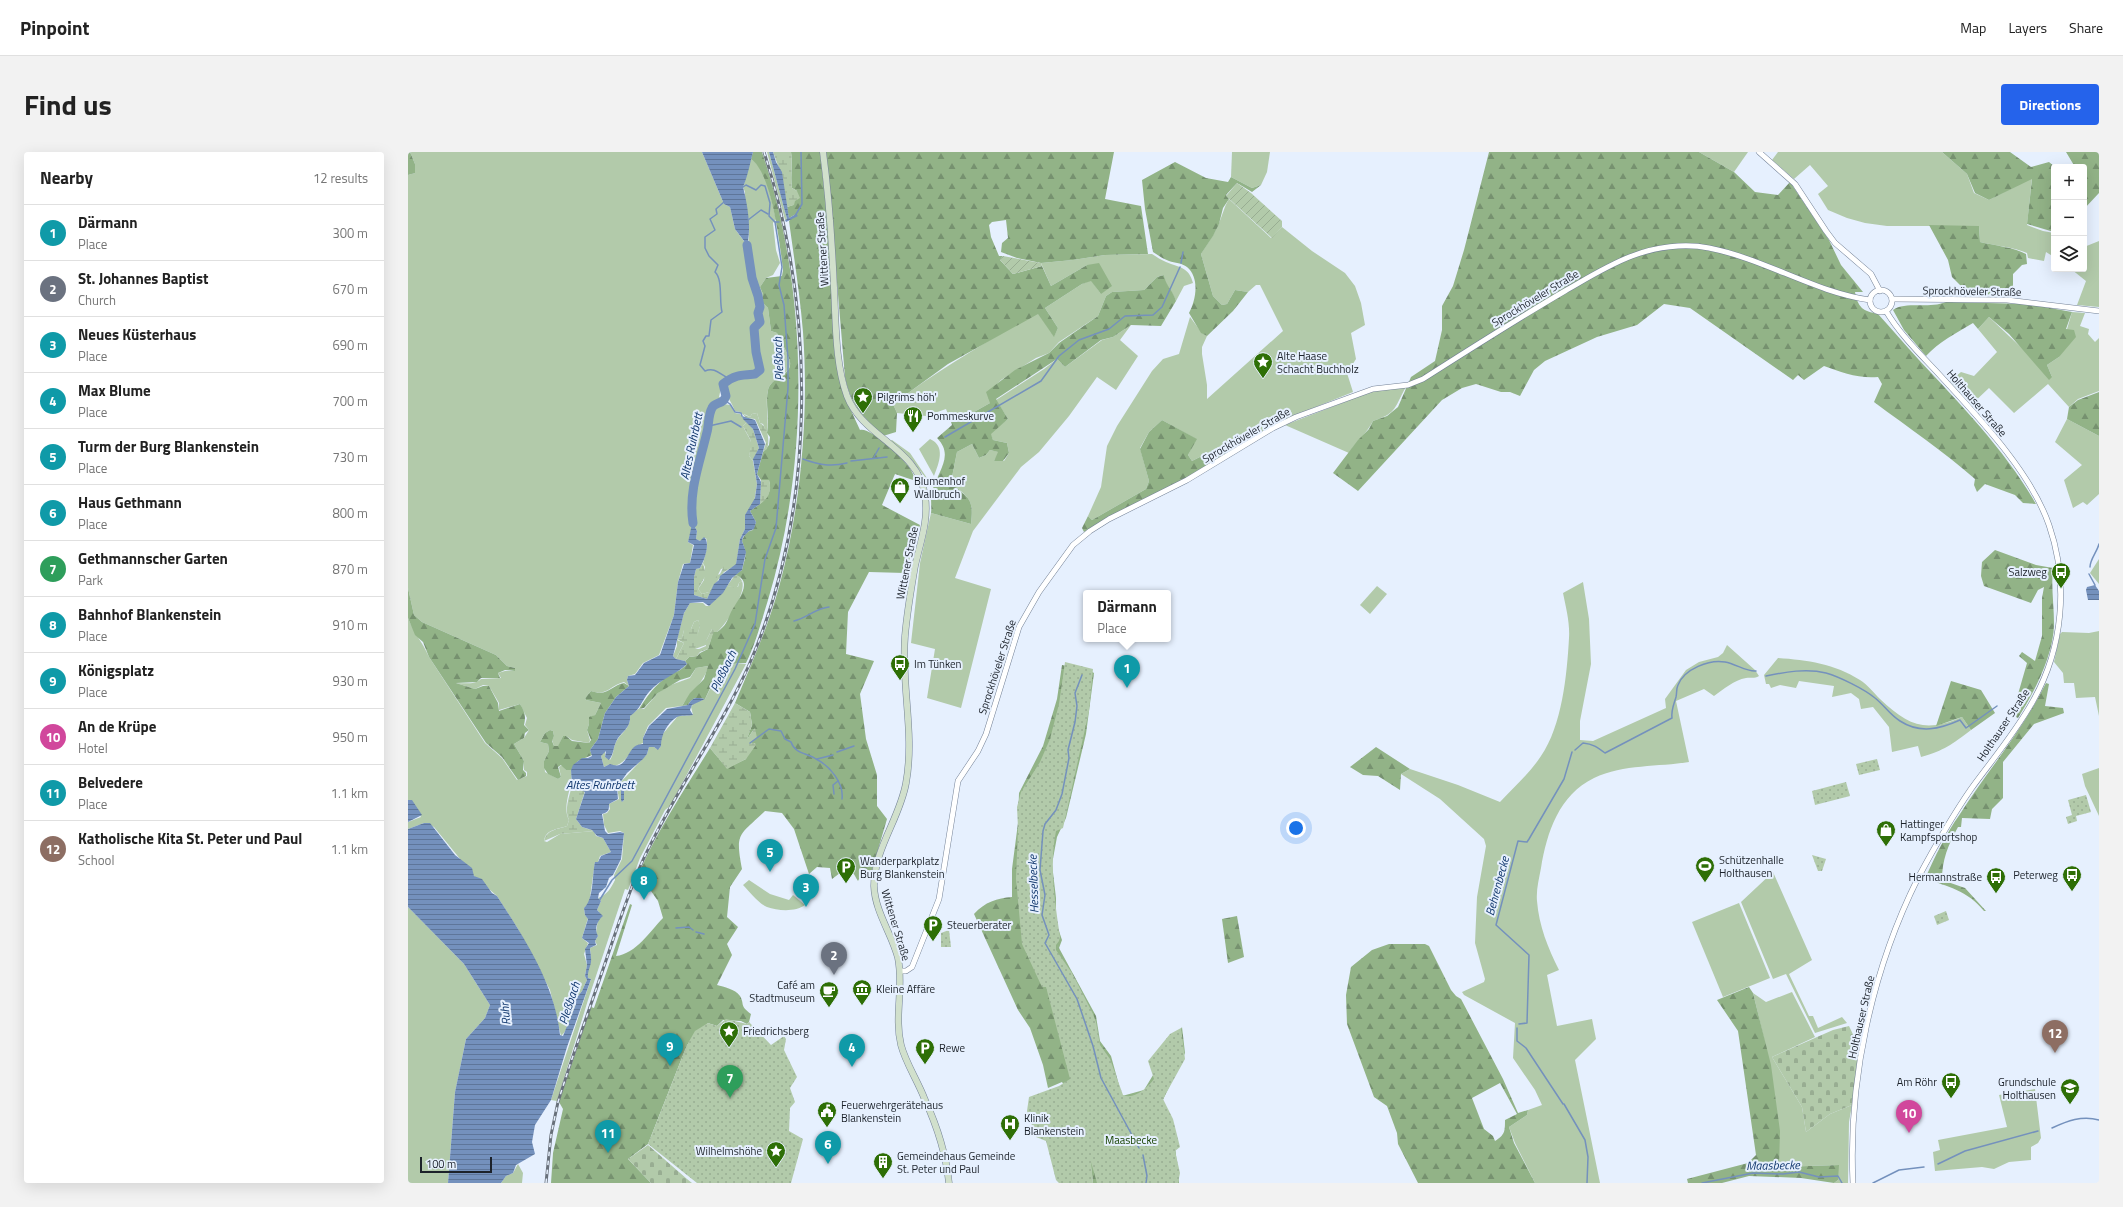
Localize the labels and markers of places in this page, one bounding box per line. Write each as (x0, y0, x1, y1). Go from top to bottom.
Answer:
place label: Alte Haase Schacht Buchholz (1277, 348, 1359, 377)
place icon: Alte Haase Schacht Buchholz (1252, 351, 1274, 379)
place icon: Pilgrims höh' (852, 386, 874, 414)
place label: Pilgrims höh' (877, 389, 937, 405)
restaurant icon: Pommeskurve (902, 405, 924, 433)
place label: Pommeskurve (927, 408, 994, 424)
place label: Blumenhof Wallbruch (914, 473, 966, 502)
shop icon: Blumenhof Wallbruch (889, 476, 911, 504)
bus stop icon: Salzweg (2050, 561, 2072, 589)
place label: Salzweg (2008, 564, 2047, 580)
bus stop icon: Im Tünken (889, 653, 911, 681)
pin: 1 (1114, 655, 1140, 688)
place label: Im Tünken (914, 656, 962, 672)
place label: Hattinger Kampfsportshop (1900, 816, 1978, 845)
shop icon: Hattinger Kampfsportshop (1875, 819, 1897, 847)
pin: 5 (757, 839, 783, 872)
place label: Schützenhalle Holthausen (1719, 852, 1784, 881)
place label: Wanderparkplatz Burg Blankenstein (860, 853, 945, 882)
sports icon: Schützenhalle Holthausen (1694, 855, 1716, 883)
parking icon: Wanderparkplatz Burg Blankenstein (835, 856, 857, 884)
bus stop icon: Peterweg (2061, 864, 2083, 892)
bus stop icon: Hermannstraße (1985, 866, 2007, 894)
pin: 8 (631, 867, 657, 900)
place label: Peterweg (2013, 867, 2058, 883)
place label: Hermannstraße (1909, 869, 1982, 885)
pin: 3 (793, 874, 819, 907)
parking icon: Steuerberater (922, 914, 944, 942)
place label: Steuerberater (947, 917, 1012, 933)
pin: 2 (821, 942, 847, 975)
place label: Café am Stadtmuseum (749, 977, 815, 1006)
museum icon: Kleine Affäre (851, 978, 873, 1006)
cafe icon: Café am Stadtmuseum (818, 980, 840, 1008)
place label: Kleine Affäre (876, 981, 936, 997)
place icon: Friedrichsberg (718, 1020, 740, 1048)
pin: 12 (2042, 1020, 2068, 1053)
place label: Friedrichsberg (743, 1023, 809, 1039)
pin: 9 (657, 1033, 683, 1066)
pin: 4 (839, 1034, 865, 1067)
parking icon: Rewe (914, 1037, 936, 1065)
place label: Rewe (939, 1040, 966, 1056)
pin: 7 (717, 1065, 743, 1098)
bus stop icon: Am Röhr (1940, 1071, 1962, 1099)
place label: Am Röhr (1897, 1074, 1937, 1090)
place label: Grundschule Holthausen (1998, 1074, 2056, 1103)
school or university icon: Grundschule Holthausen (2059, 1077, 2081, 1105)
place label: Feuerwehrgerätehaus Blankenstein (841, 1097, 943, 1126)
public building icon: Feuerwehrgerätehaus Blankenstein (816, 1100, 838, 1128)
pin: 10 (1896, 1100, 1922, 1133)
place label: Klinik Blankenstein (1024, 1110, 1084, 1139)
hospital icon: Klinik Blankenstein (999, 1113, 1021, 1141)
pin: 11 (595, 1120, 621, 1153)
pin: 6 (815, 1131, 841, 1164)
place icon: Wilhelmshöhe (765, 1140, 787, 1168)
place label: Wilhelmshöhe (696, 1143, 762, 1159)
place label: Gemeindehaus Gemeinde St. Peter und Paul (897, 1148, 1016, 1177)
building icon: Gemeindehaus Gemeinde St. Peter und Paul (872, 1151, 894, 1179)

